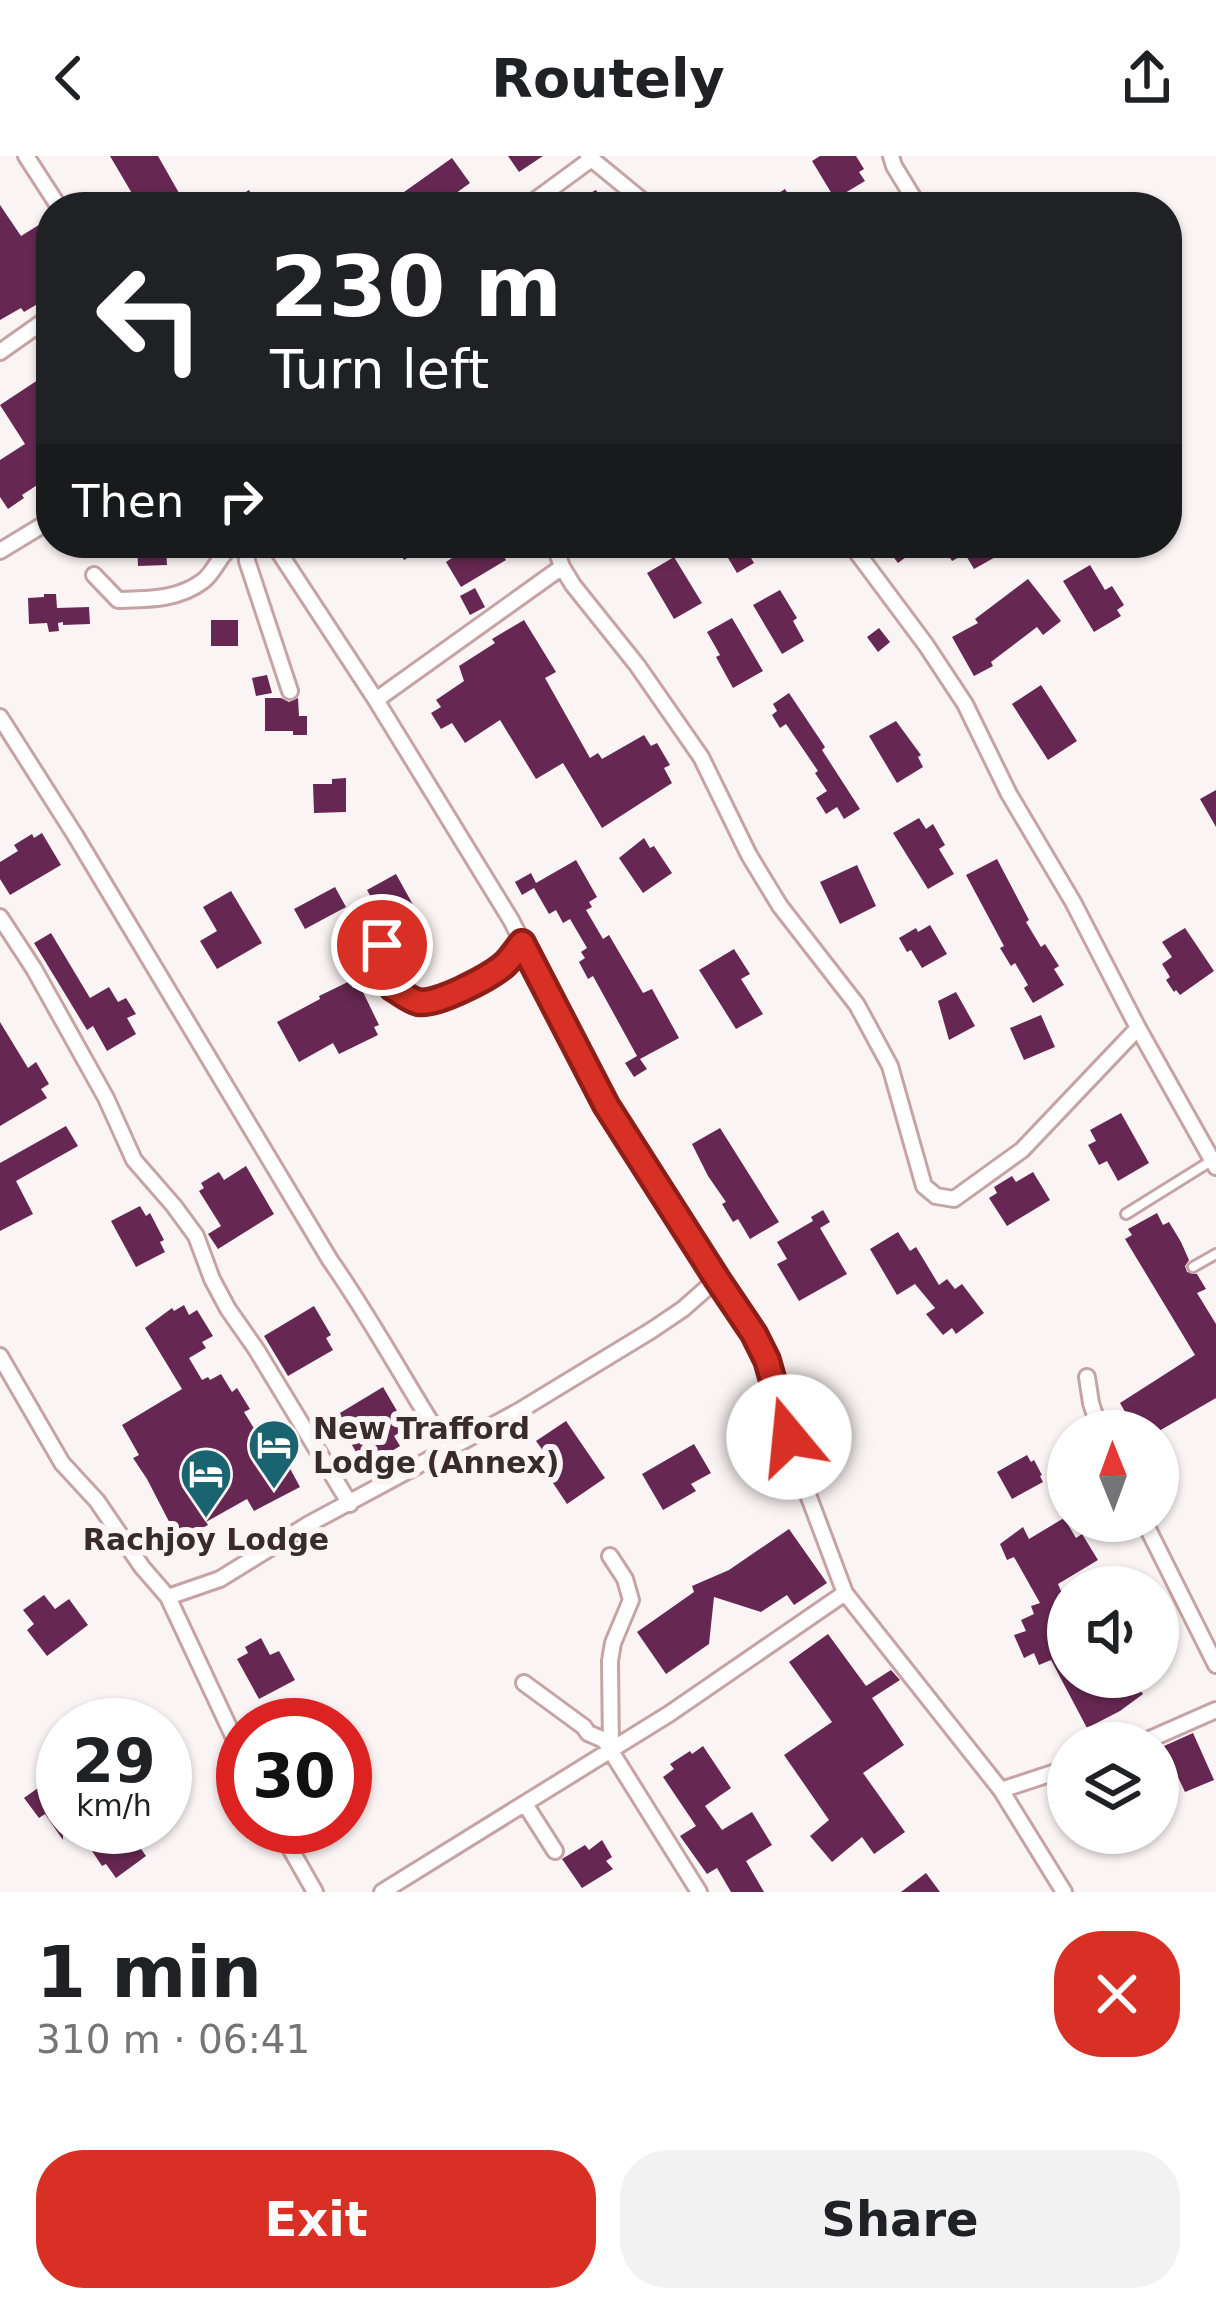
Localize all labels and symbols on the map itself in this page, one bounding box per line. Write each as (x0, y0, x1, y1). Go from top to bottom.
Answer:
pin (331, 894, 433, 996)
position arrow (726, 1374, 852, 1500)
north arrow (1047, 1410, 1179, 1542)
place label: New Trafford Lodge (Annex) (313, 1411, 560, 1480)
hotel icon: New Trafford Lodge (Annex) (246, 1417, 302, 1491)
hotel icon: Rachjoy Lodge (178, 1446, 234, 1520)
place label: Rachjoy Lodge (83, 1522, 329, 1557)
speed limit sign: 30 (216, 1698, 372, 1854)

